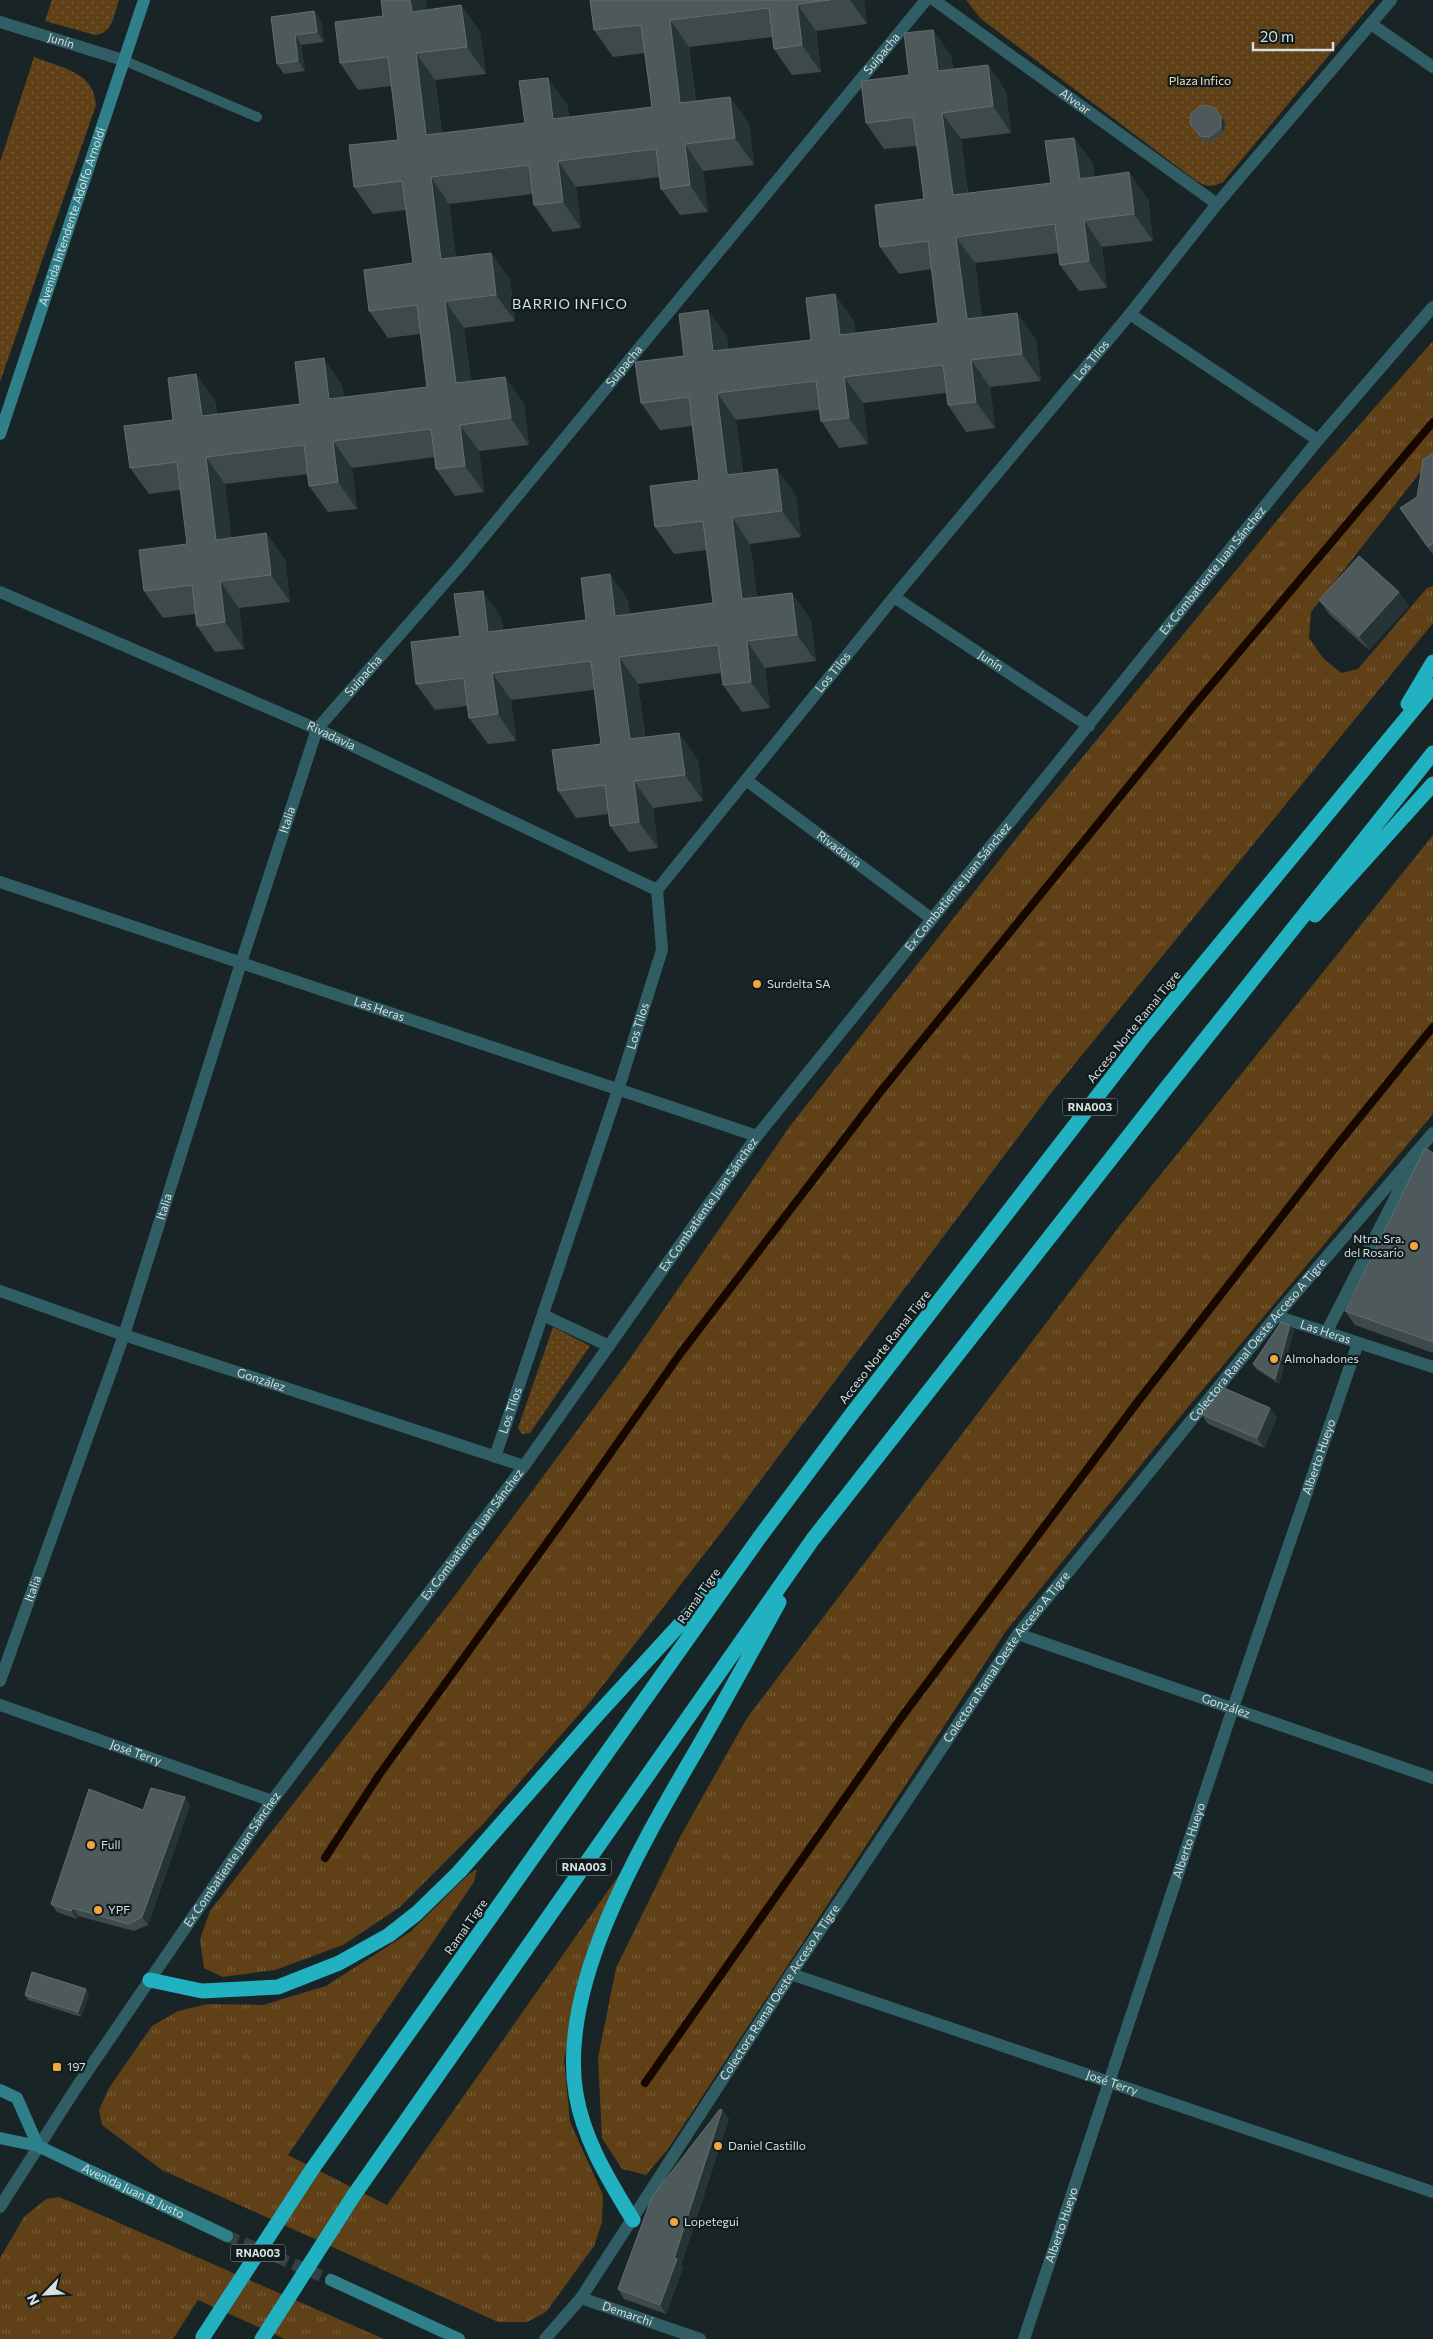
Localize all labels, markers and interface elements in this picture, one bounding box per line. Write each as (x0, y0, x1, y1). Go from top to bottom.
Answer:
scale bar (1253, 20, 1333, 52)
text: 20 m (1260, 27, 1294, 45)
street label: Junín (46, 29, 76, 51)
street label: Suipacha (860, 30, 902, 77)
park label: Plaza Infico (1169, 73, 1231, 87)
street label: Alvear (1058, 85, 1094, 117)
street label: Avenida Intendente Adolfo Arnoldi (35, 125, 107, 307)
district label: BARRIO INFICO (512, 295, 628, 312)
street label: Los Tilos (1070, 337, 1111, 383)
street label: Suipacha (602, 342, 645, 389)
street label: Ex Combatiente Juan Sánchez (1156, 503, 1268, 637)
street label: Junín (976, 647, 1006, 673)
street label: Los Tilos (812, 649, 853, 695)
street label: Suipacha (341, 652, 384, 698)
street label: Rivadavia (305, 718, 358, 752)
street label: Italia (276, 805, 297, 835)
street label: Ex Combatiente Juan Sánchez (901, 819, 1013, 953)
street label: Rivadavia (814, 827, 865, 870)
street label: Acceso Norte Ramal Tigre (1084, 967, 1183, 1085)
place label: Surdelta SA (767, 976, 830, 990)
marker: Surdelta SA (751, 978, 763, 990)
street label: Las Heras (352, 993, 407, 1023)
street label: Los Tilos (623, 1001, 651, 1051)
road number: RNA003 (1062, 1098, 1118, 1116)
street label: Ex Combatiente Juan Sánchez (656, 1134, 760, 1274)
street label: Italia (153, 1191, 174, 1221)
place label: Ntra. Sra. del Rosario (1344, 1231, 1404, 1259)
marker: Ntra. Sra. del Rosario (1408, 1240, 1420, 1252)
street label: Colectora Ramal Oeste Acceso A Tigre (1185, 1255, 1329, 1424)
street label: Acceso Norte Ramal Tigre (836, 1287, 933, 1406)
street label: Las Heras (1299, 1316, 1353, 1346)
place label: Almohadones (1284, 1351, 1359, 1365)
marker: Almohadones (1268, 1353, 1280, 1365)
street label: González (235, 1364, 288, 1394)
street label: Los Tilos (495, 1385, 524, 1435)
street label: Alberto Hueyo (1299, 1417, 1337, 1496)
street label: Ex Combatiente Juan Sánchez (418, 1466, 526, 1603)
street label: Ramal Tigre (674, 1565, 722, 1626)
street label: Colectora Ramal Oeste Acceso A Tigre (940, 1568, 1072, 1745)
street label: Italia (21, 1573, 43, 1603)
street label: González (1200, 1690, 1252, 1720)
street label: José Terry (108, 1736, 164, 1768)
street label: Ex Combatiente Juan Sánchez (180, 1788, 283, 1929)
street label: Alberto Hueyo (1169, 1801, 1207, 1880)
place label: Full (101, 1837, 121, 1851)
marker: Full (85, 1839, 97, 1851)
road number: RNA003 (556, 1858, 612, 1875)
street label: Ramal Tigre (441, 1896, 489, 1957)
street label: Colectora Ramal Oeste Acceso A Tigre (716, 1901, 842, 2083)
place label: YPF (108, 1902, 130, 1916)
marker: YPF (92, 1904, 104, 1916)
place label: 197 (67, 2059, 86, 2073)
marker: 197 (51, 2061, 63, 2073)
street label: José Terry (1084, 2067, 1140, 2097)
place label: Daniel Castillo (728, 2138, 806, 2152)
marker: Daniel Castillo (712, 2140, 724, 2152)
street label: Avenida Juan B. Justo (80, 2160, 187, 2221)
street label: Alberto Hueyo (1042, 2185, 1080, 2264)
place label: Lopetegui (684, 2214, 739, 2228)
marker: Lopetegui (668, 2216, 680, 2228)
road number: RNA003 (230, 2244, 286, 2262)
north arrow (20, 2269, 70, 2319)
text: N (23, 2291, 43, 2308)
street label: Demarchi (601, 2298, 655, 2328)

